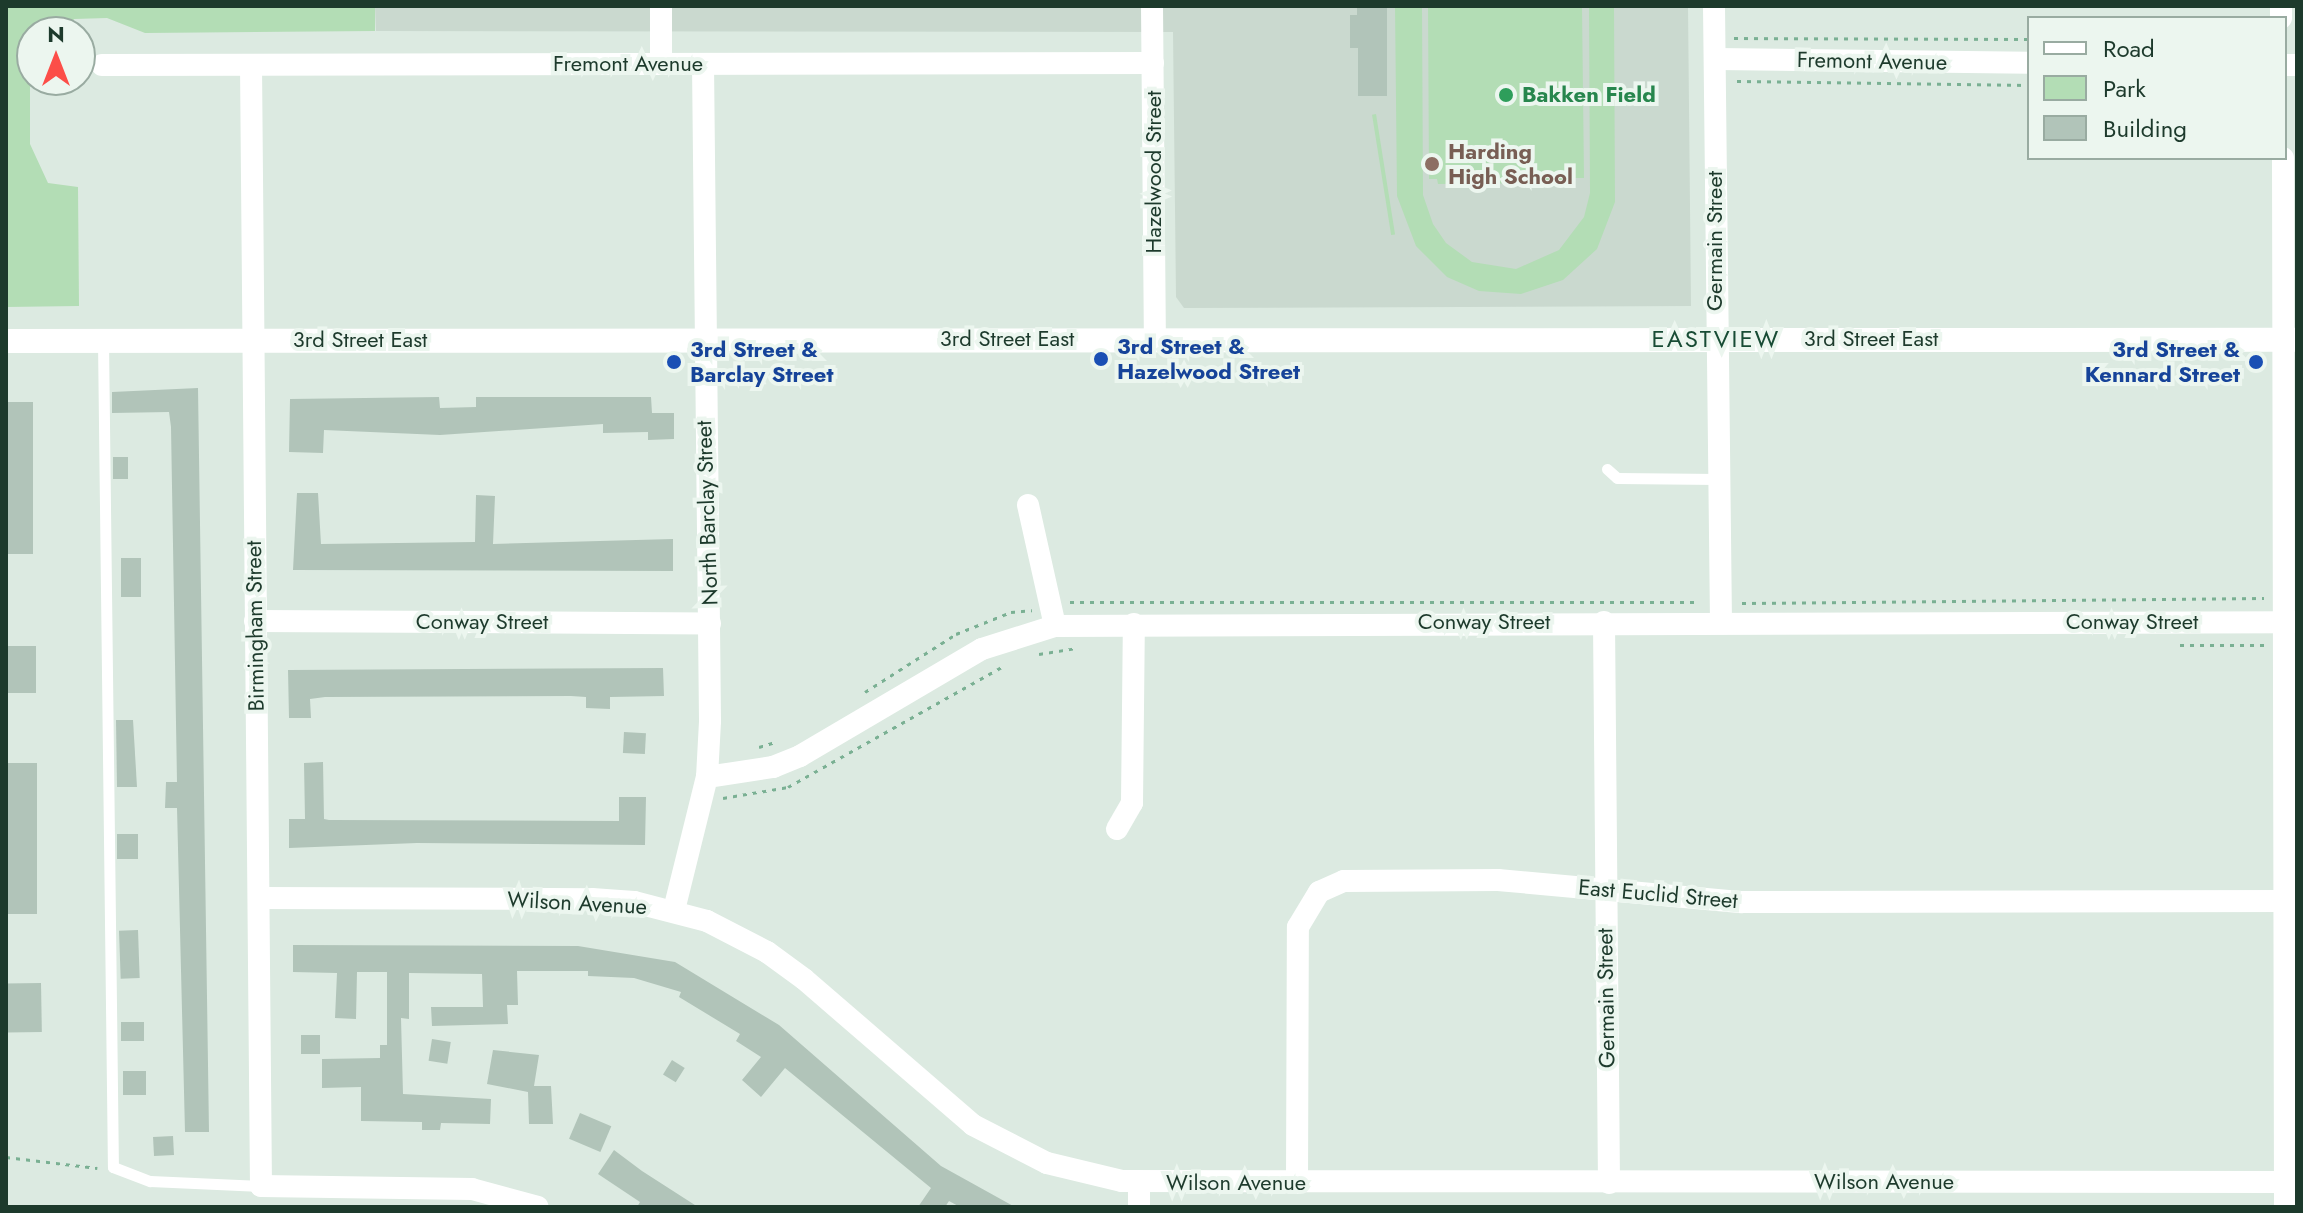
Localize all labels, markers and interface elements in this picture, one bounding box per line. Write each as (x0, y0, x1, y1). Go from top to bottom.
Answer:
north arrow (16, 16, 96, 96)
legend (2027, 16, 2287, 160)
text: N (47, 18, 65, 50)
text: Road (2103, 31, 2155, 66)
street label: Fremont Avenue (1797, 46, 1947, 76)
street label: Fremont Avenue (553, 51, 703, 77)
text: Park (2103, 71, 2146, 106)
place label: Bakken Field (1522, 82, 1656, 108)
marker: Bakken Field (1497, 86, 1515, 104)
street label: Hazelwood Street (1141, 91, 1167, 253)
text: Building (2103, 111, 2187, 146)
place label: Harding High School (1448, 138, 1573, 190)
marker: Harding High School (1423, 155, 1441, 173)
street label: Germain Street (1702, 171, 1728, 311)
district label: EASTVIEW (1652, 325, 1780, 353)
street label: 3rd Street East (940, 326, 1074, 352)
street label: 3rd Street East (1804, 326, 1938, 352)
street label: 3rd Street East (293, 327, 427, 353)
place label: 3rd Street & Hazelwood Street (1117, 333, 1300, 384)
place label: 3rd Street & Barclay Street (690, 336, 833, 388)
place label: 3rd Street & Kennard Street (2085, 336, 2240, 388)
marker: 3rd Street & Hazelwood Street (1092, 350, 1110, 368)
marker: 3rd Street & Barclay Street (665, 353, 683, 371)
marker: 3rd Street & Kennard Street (2247, 353, 2265, 371)
street label: North Barclay Street (691, 420, 723, 606)
street label: Birmingham Street (240, 540, 270, 712)
street label: Conway Street (416, 609, 548, 635)
street label: Conway Street (1418, 609, 1550, 635)
street label: Conway Street (2066, 609, 2198, 635)
street label: East Euclid Street (1577, 874, 1739, 914)
street label: Wilson Avenue (506, 886, 648, 920)
street label: Germain Street (1592, 928, 1620, 1068)
street label: Wilson Avenue (1814, 1169, 1954, 1195)
street label: Wilson Avenue (1166, 1170, 1306, 1196)

